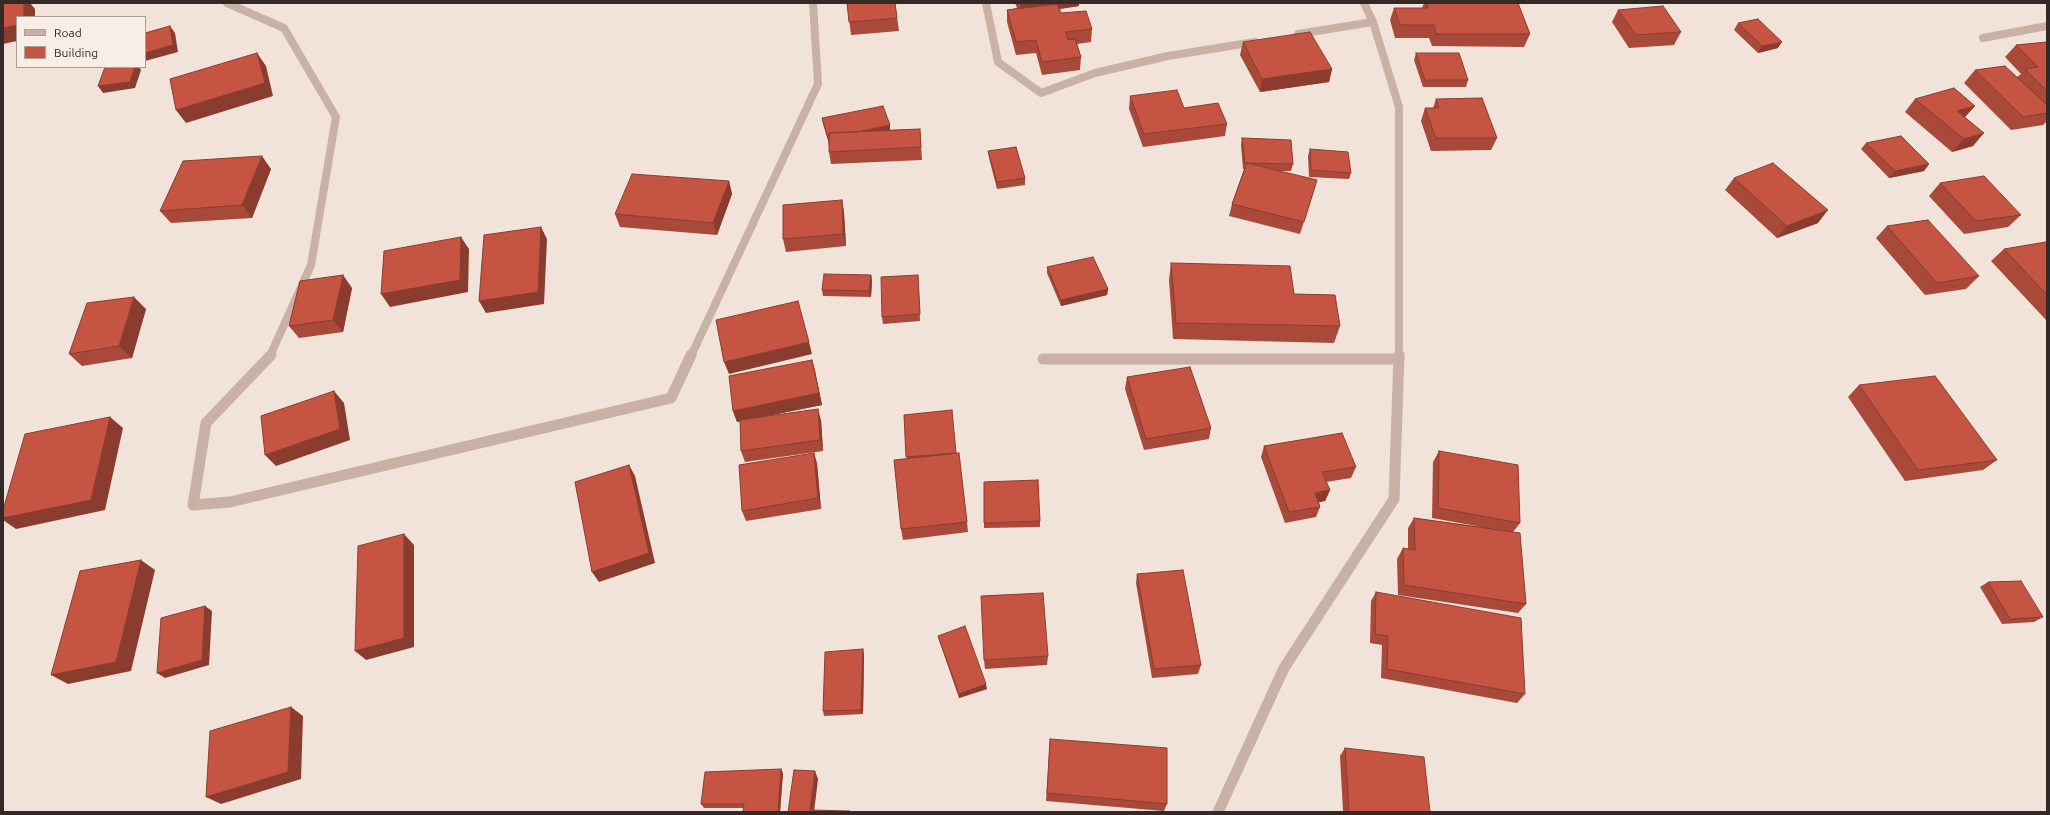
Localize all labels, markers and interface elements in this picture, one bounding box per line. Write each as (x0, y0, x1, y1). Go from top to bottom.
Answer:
legend (16, 16, 146, 68)
text: Road (54, 26, 82, 39)
text: Building (54, 46, 98, 59)

